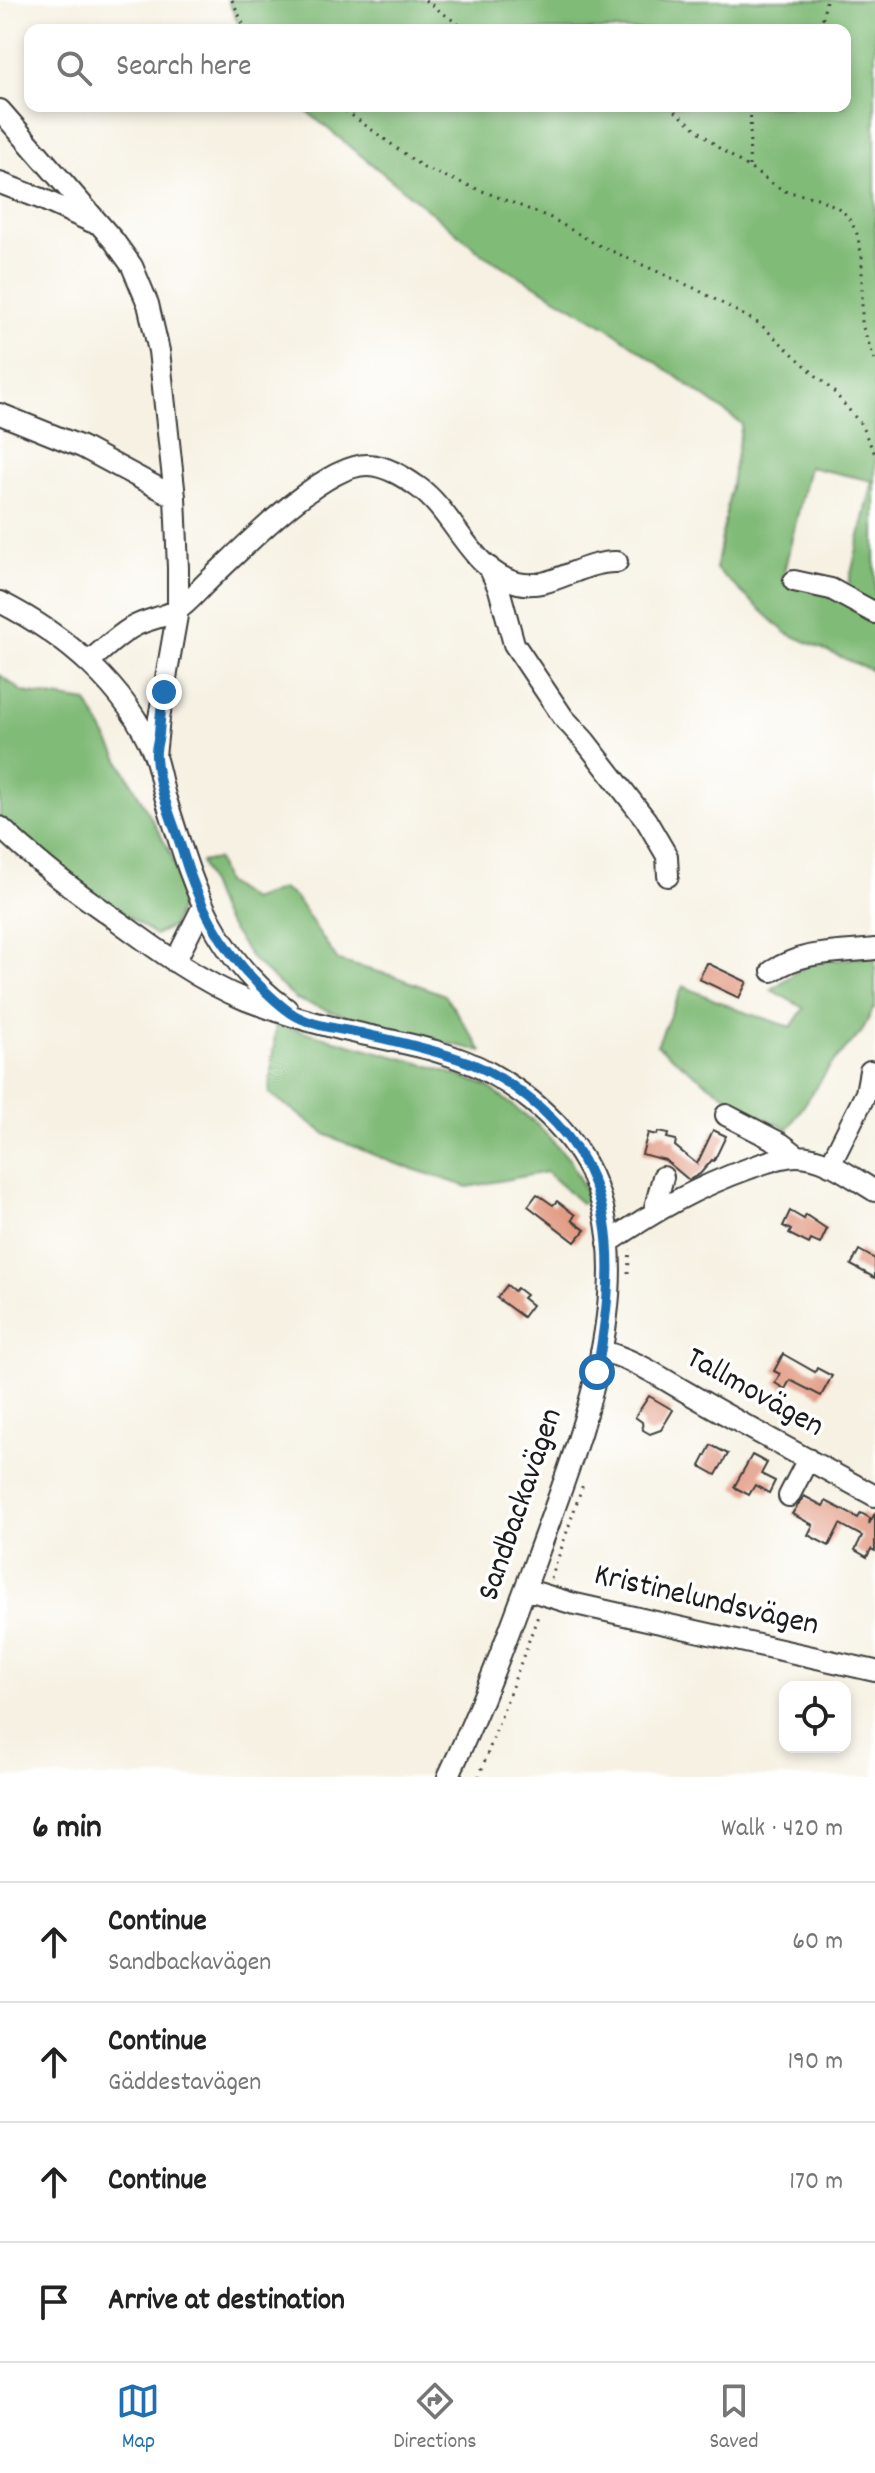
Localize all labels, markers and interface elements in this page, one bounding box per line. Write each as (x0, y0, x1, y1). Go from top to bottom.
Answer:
search box (24, 24, 851, 112)
icon: search (52, 46, 96, 90)
text: Search here (116, 47, 252, 90)
route end (146, 674, 182, 710)
street label: Tallmovägen (677, 1337, 831, 1451)
route start (579, 1354, 615, 1390)
street label: Sandbackavägen (468, 1403, 576, 1607)
street label: Kristinelundsvägen (589, 1554, 823, 1650)
map controls (779, 1681, 851, 1753)
button: locate (779, 1681, 851, 1753)
text: 6 min (32, 1805, 102, 1854)
text: Walk · 420 m (721, 1811, 843, 1848)
text: Continue (108, 1902, 207, 1945)
icon: ahead (32, 1920, 76, 1964)
text: 60 m (792, 1924, 843, 1961)
text: Sandbackavägen (108, 1945, 271, 1982)
text: Continue (108, 2022, 207, 2065)
icon: ahead (32, 2040, 76, 2084)
text: 190 m (787, 2044, 843, 2081)
text: Gäddestavägen (108, 2065, 261, 2102)
icon: ahead (32, 2160, 76, 2204)
text: Continue (108, 2161, 207, 2204)
text: 170 m (789, 2164, 843, 2201)
icon: arrive (32, 2280, 76, 2324)
text: Arrive at destination (108, 2281, 345, 2324)
tab: Map (116, 2379, 160, 2458)
tab: Directions (393, 2379, 477, 2458)
tab: Saved (709, 2379, 759, 2458)

